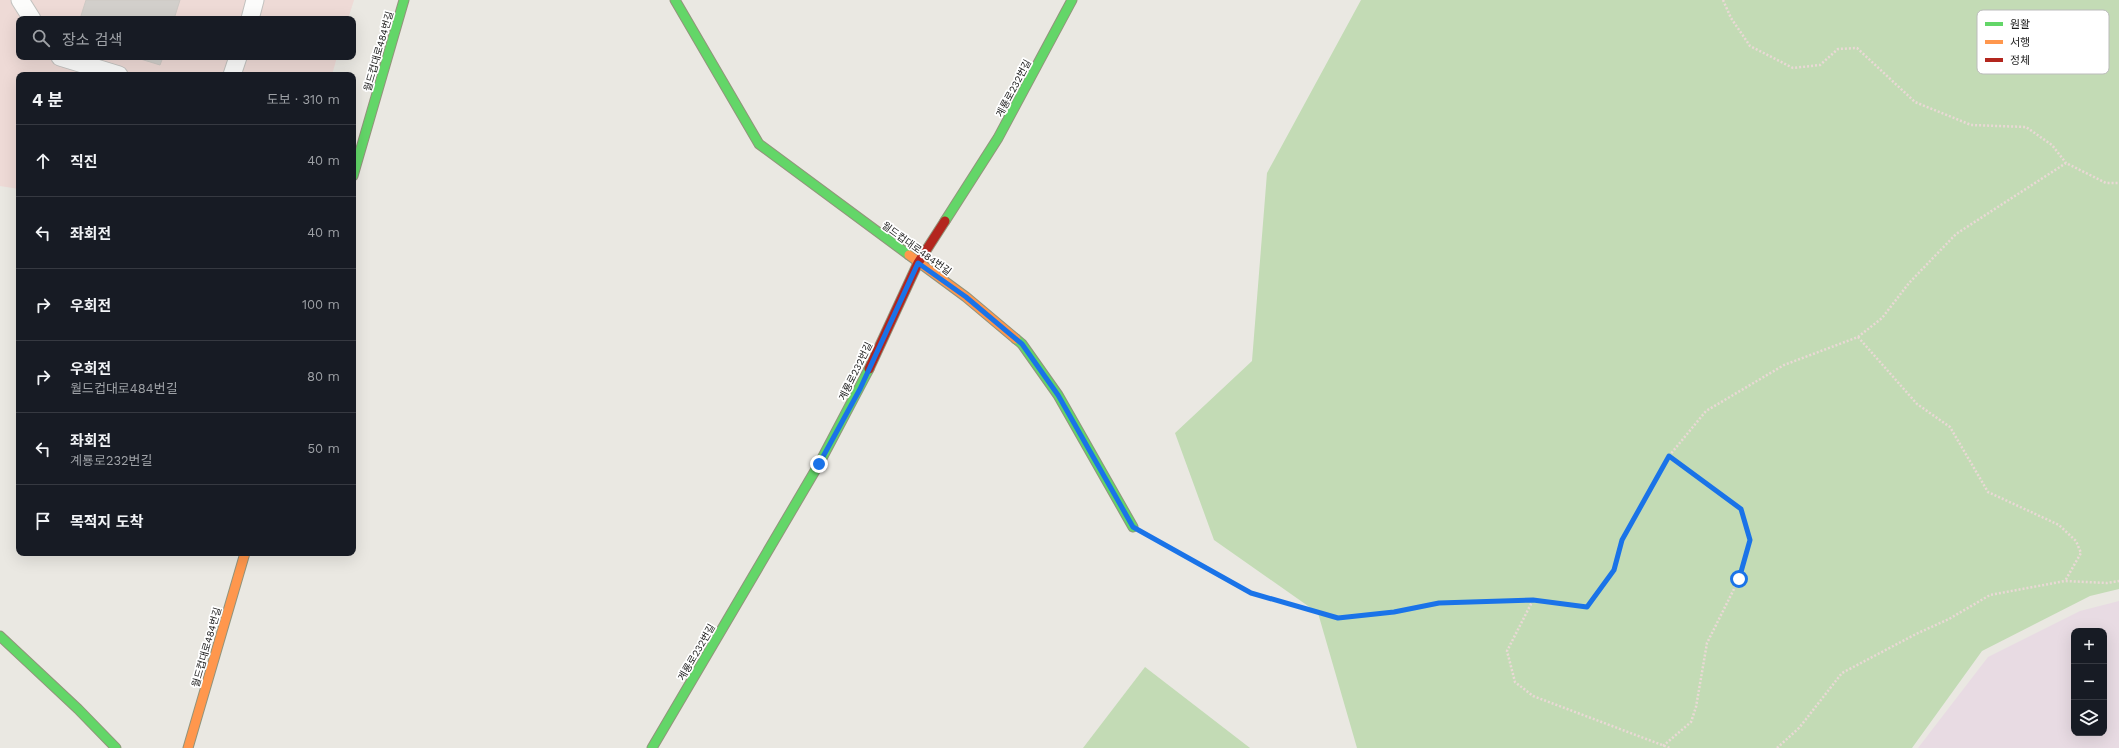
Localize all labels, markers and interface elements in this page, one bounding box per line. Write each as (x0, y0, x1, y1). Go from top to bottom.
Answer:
street label: 월드컵대로484번길 (362, 10, 395, 92)
legend (1977, 10, 2109, 74)
search box (16, 16, 356, 60)
text: 원활 (2010, 18, 2030, 31)
icon: search (30, 27, 52, 49)
text: 장소 검색 (62, 31, 122, 49)
text: 서행 (2010, 36, 2030, 49)
text: 정체 (2010, 54, 2030, 67)
street label: 계룡로232번길 (994, 58, 1033, 119)
text: 4 분 (32, 90, 63, 110)
text: 도보 · 310 m (267, 92, 340, 107)
icon: ahead (32, 150, 54, 172)
text: 직진 (70, 153, 98, 171)
text: 40 m (307, 153, 340, 168)
street label: 월드컵대로484번길 (880, 220, 953, 277)
icon: left (32, 222, 54, 244)
text: 좌회전 (70, 225, 111, 243)
text: 40 m (307, 225, 340, 240)
icon: right (32, 294, 54, 316)
text: 우회전 (70, 297, 111, 315)
text: 100 m (302, 297, 340, 312)
street label: 계룡로232번길 (837, 340, 874, 402)
text: 우회전 (70, 360, 111, 378)
icon: right (32, 366, 54, 388)
text: 80 m (307, 369, 340, 384)
text: 월드컵대로484번길 (70, 381, 178, 396)
text: 좌회전 (70, 432, 111, 450)
icon: left (32, 438, 54, 460)
text: 50 m (308, 441, 340, 456)
text: 계룡로232번길 (70, 453, 153, 468)
route end (810, 455, 828, 473)
icon: arrive (32, 510, 54, 532)
text: 목적지 도착 (70, 513, 143, 531)
route start (1730, 570, 1748, 588)
street label: 월드컵대로484번길 (190, 606, 223, 688)
street label: 계룡로232번길 (676, 622, 717, 682)
map controls (2071, 628, 2107, 736)
button: + (2071, 628, 2107, 664)
button: − (2071, 664, 2107, 700)
button: layers (2071, 700, 2107, 736)

